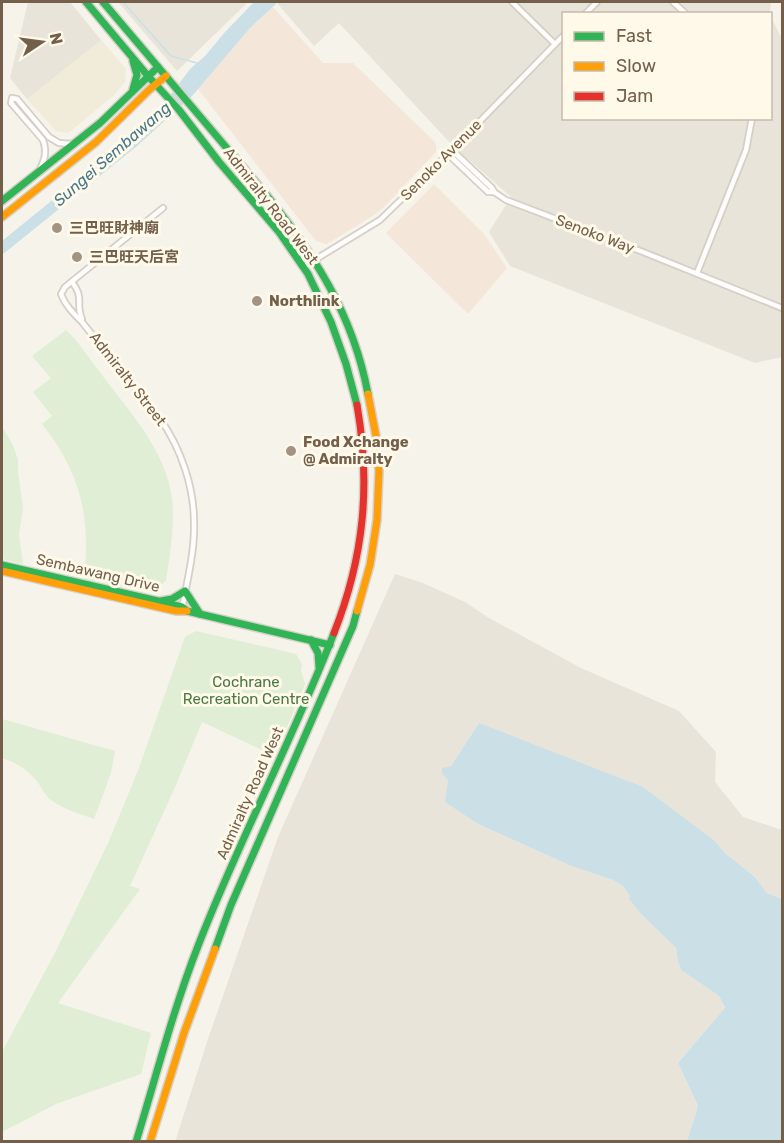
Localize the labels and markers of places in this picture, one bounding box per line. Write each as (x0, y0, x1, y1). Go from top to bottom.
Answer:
place label: 三巴旺財神廟 (69, 219, 159, 237)
marker: 三巴旺財神廟 (50, 221, 64, 235)
place label: 三巴旺天后宮 (89, 248, 179, 266)
marker: 三巴旺天后宮 (70, 250, 84, 264)
place label: Northlink (269, 292, 340, 310)
marker: Northlink (250, 294, 264, 308)
place label: Food Xchange @ Admiralty (303, 433, 409, 468)
marker: Food Xchange @ Admiralty (284, 444, 298, 458)

